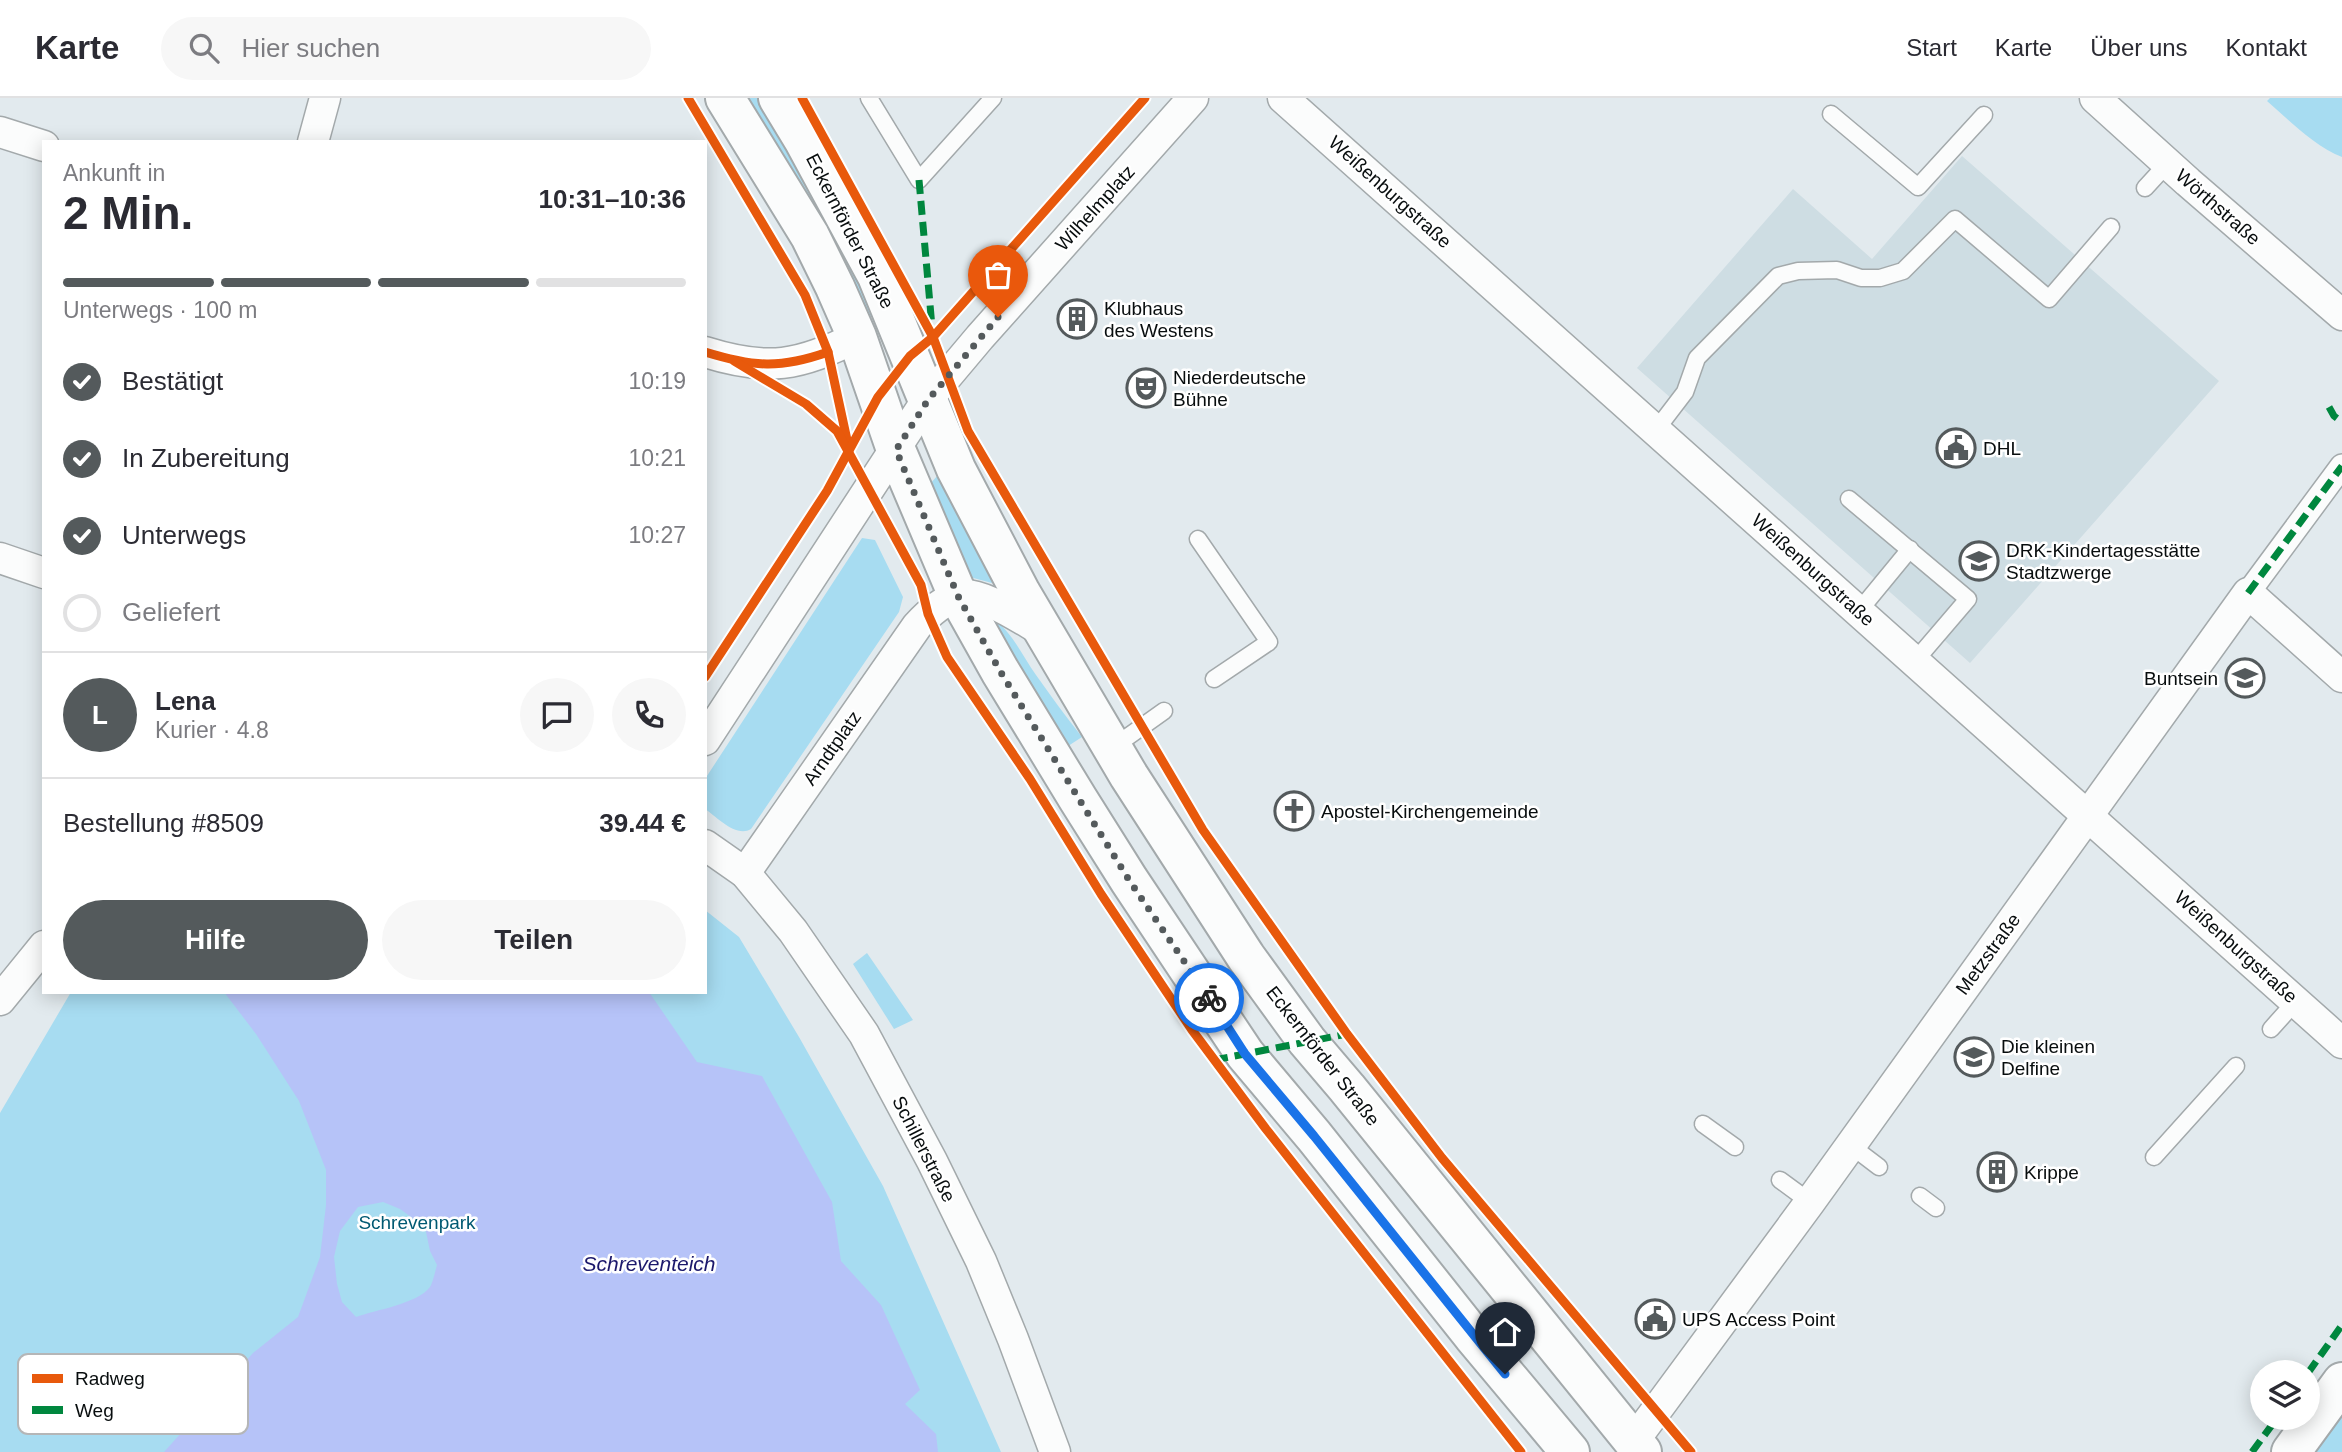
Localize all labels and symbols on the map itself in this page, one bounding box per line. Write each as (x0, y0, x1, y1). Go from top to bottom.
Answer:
street label: Weißenburgstraße (1325, 132, 1455, 252)
street label: Eckernförder Straße (802, 150, 898, 312)
street label: Wilhelmplatz (1051, 161, 1139, 255)
street label: Wörthstraße (2172, 165, 2264, 249)
pin (968, 245, 1028, 317)
building icon: Klubhaus des Westens (1056, 298, 1098, 340)
place label: Klubhaus des Westens (1104, 298, 1213, 341)
theatre icon: Niederdeutsche Bühne (1125, 367, 1167, 409)
place label: Niederdeutsche Bühne (1173, 367, 1306, 410)
public building icon: DHL (1935, 427, 1977, 469)
place label: DHL (1983, 438, 2021, 459)
street label: Weißenburgstraße (1748, 510, 1878, 630)
school or university icon: DRK-Kindertagesstätte Stadtzwerge (1958, 540, 2000, 582)
place label: DRK-Kindertagesstätte Stadtzwerge (2006, 540, 2200, 583)
school or university icon: Buntsein (2224, 657, 2266, 699)
place label: Buntsein (2144, 668, 2218, 689)
street label: Arndtplatz (799, 707, 865, 789)
church icon: Apostel-Kirchengemeinde (1273, 790, 1315, 832)
place label: Apostel-Kirchengemeinde (1321, 801, 1539, 822)
street label: Weißenburgstraße (2171, 887, 2301, 1007)
street label: Metzstraße (1952, 909, 2024, 999)
courier (1174, 963, 1244, 1033)
street label: Eckernförder Straße (1262, 982, 1384, 1130)
school or university icon: Die kleinen Delfine (1953, 1036, 1995, 1078)
place label: Die kleinen Delfine (2001, 1036, 2095, 1079)
street label: Schillerstraße (888, 1092, 960, 1206)
building icon: Krippe (1976, 1151, 2018, 1193)
place label: Krippe (2024, 1162, 2079, 1183)
park label: Schrevenpark (358, 1212, 476, 1233)
water label: Schreventeich (582, 1252, 716, 1275)
public building icon: UPS Access Point (1634, 1298, 1676, 1340)
pin (1475, 1302, 1535, 1374)
place label: UPS Access Point (1682, 1309, 1836, 1330)
legend (18, 1354, 248, 1434)
text: Radweg (75, 1368, 145, 1389)
text: Weg (75, 1400, 114, 1421)

